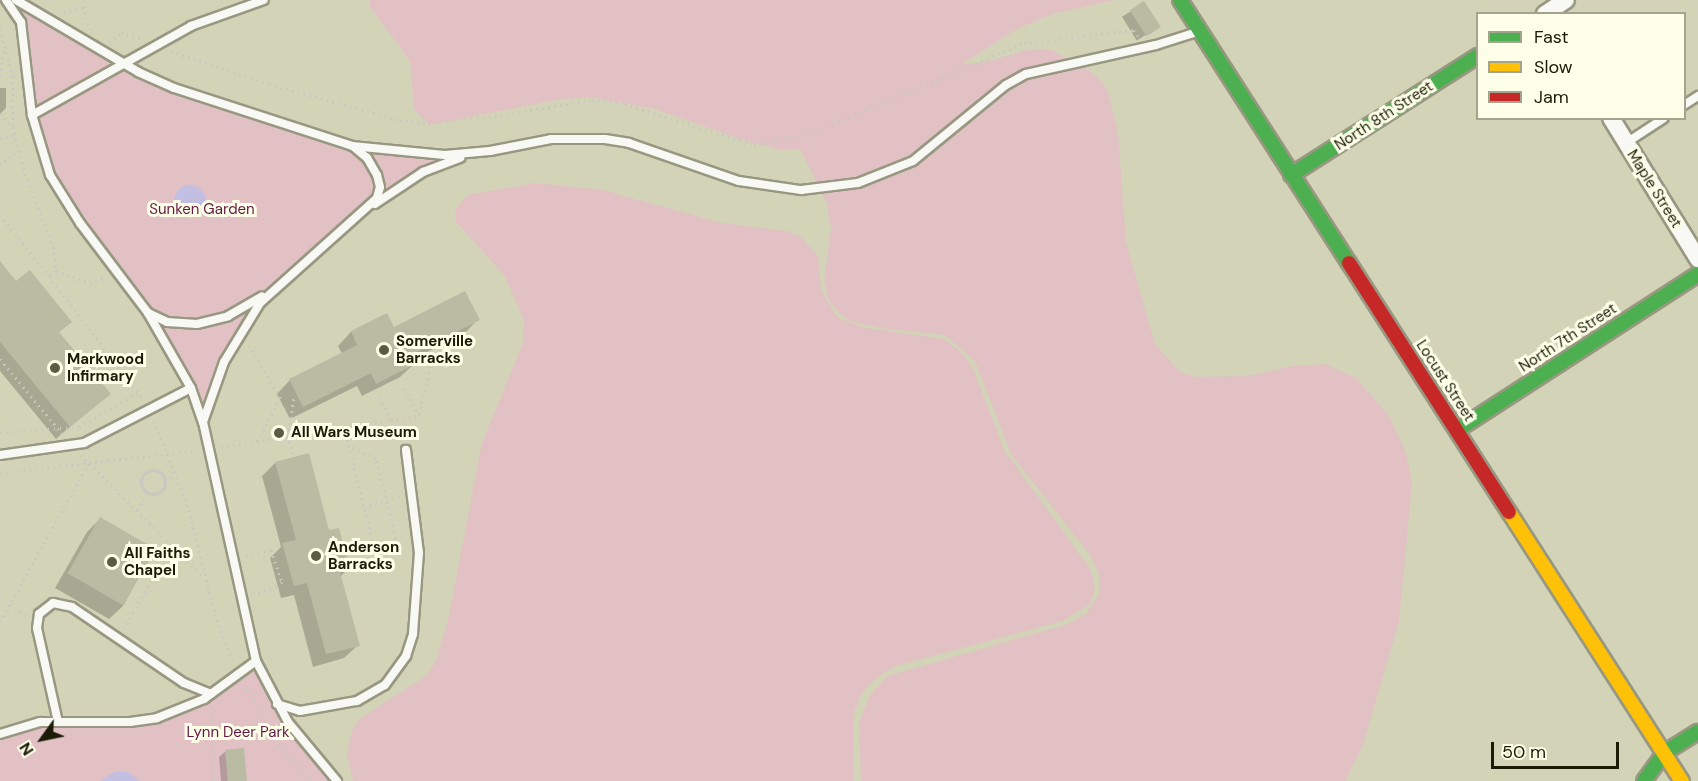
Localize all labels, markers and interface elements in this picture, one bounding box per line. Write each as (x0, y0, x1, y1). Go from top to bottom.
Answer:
legend (1476, 12, 1686, 120)
text: Fast (1534, 25, 1569, 49)
text: Slow (1534, 55, 1573, 79)
street label: North 8th Street (1332, 78, 1436, 154)
text: Jam (1534, 85, 1569, 109)
street label: Maple Street (1623, 147, 1685, 231)
park label: Sunken Garden (149, 201, 255, 219)
street label: North 7th Street (1516, 300, 1620, 376)
place label: Somerville Barracks (396, 332, 473, 367)
street label: Locust Street (1412, 337, 1478, 425)
marker: Somerville Barracks (377, 343, 391, 357)
place label: Markwood Infirmary (67, 350, 144, 385)
marker: Markwood Infirmary (48, 361, 62, 375)
place label: All Wars Museum (291, 424, 417, 442)
marker: All Wars Museum (272, 426, 286, 440)
place label: Anderson Barracks (328, 538, 399, 573)
place label: All Faiths Chapel (124, 544, 191, 579)
marker: Anderson Barracks (309, 549, 323, 563)
marker: All Faiths Chapel (105, 555, 119, 569)
north arrow (12, 709, 72, 769)
park label: Lynn Deer Park (186, 724, 290, 742)
scale bar (1494, 730, 1622, 768)
text: N (15, 738, 38, 760)
text: 50 m (1502, 740, 1546, 764)

